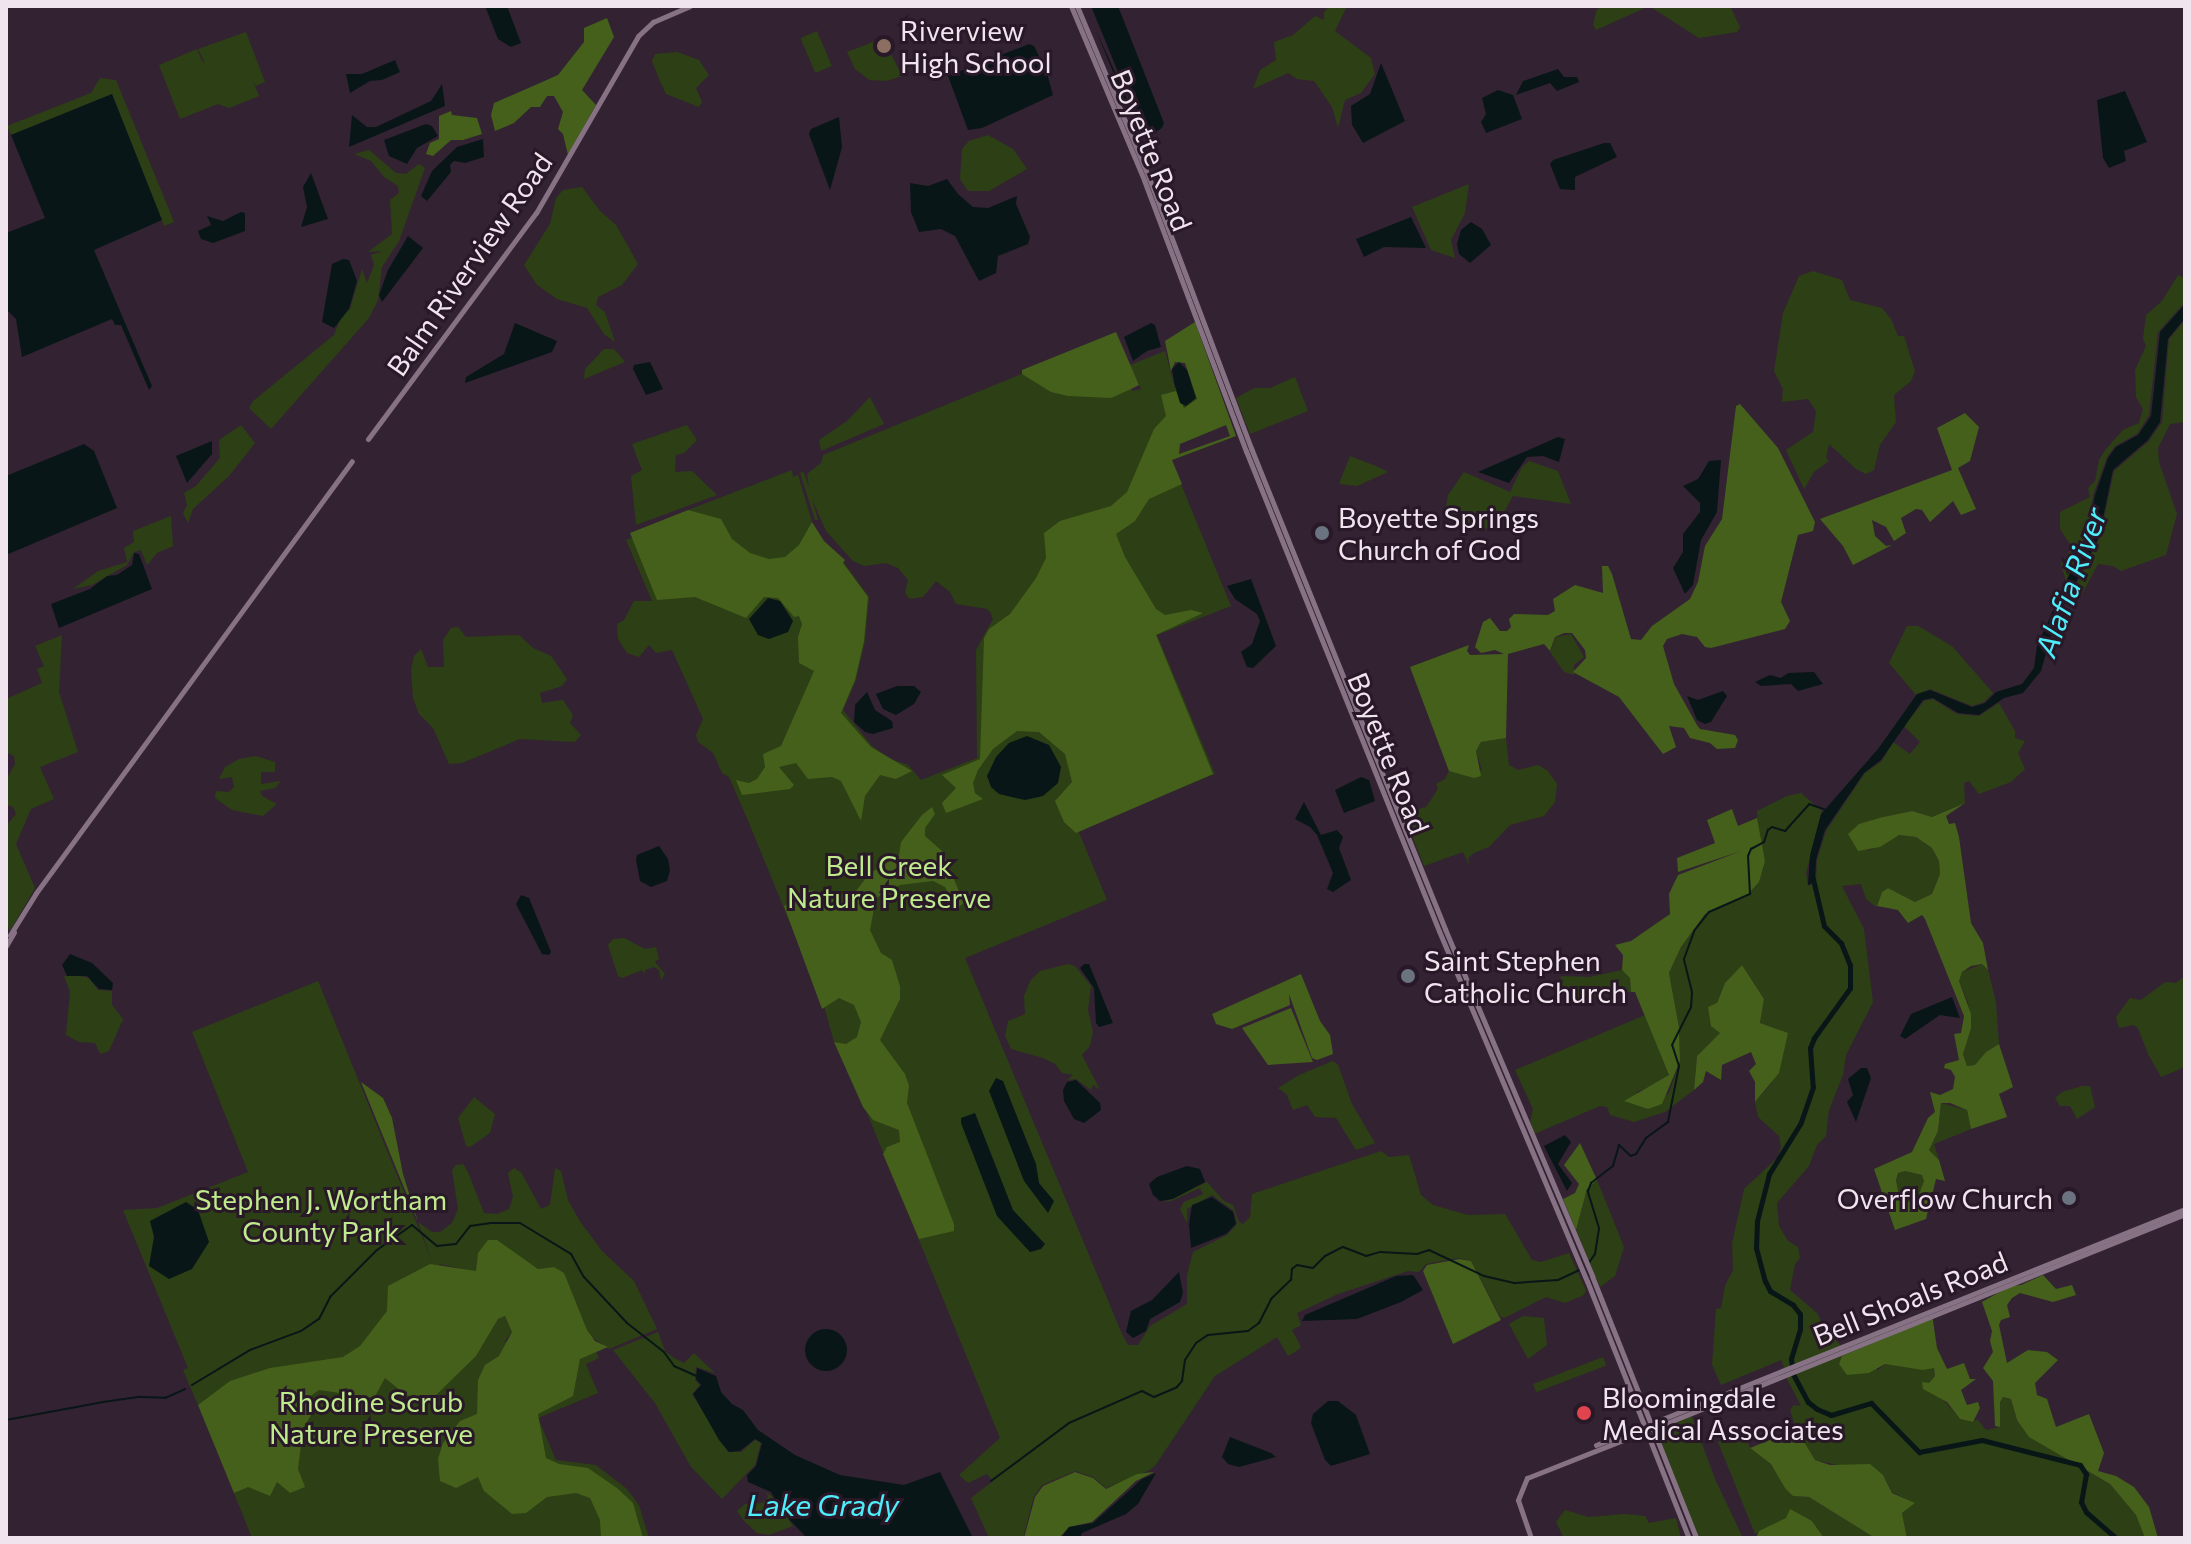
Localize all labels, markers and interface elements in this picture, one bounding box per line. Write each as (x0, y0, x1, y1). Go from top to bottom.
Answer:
place label: Riverview High School (900, 13, 1052, 79)
marker: Riverview High School (875, 37, 893, 55)
street label: Boyette Road (1104, 64, 1200, 236)
street label: Balm Riverview Road (379, 146, 559, 382)
place label: Boyette Springs Church of God (1338, 500, 1539, 566)
water label: Alafia River (2026, 503, 2114, 661)
marker: Boyette Springs Church of God (1313, 524, 1331, 542)
street label: Boyette Road (1341, 667, 1437, 839)
park label: Bell Creek Nature Preserve (787, 848, 991, 914)
place label: Saint Stephen Catholic Church (1424, 943, 1627, 1009)
marker: Saint Stephen Catholic Church (1399, 967, 1417, 985)
place label: Overflow Church (1837, 1181, 2053, 1215)
park label: Stephen J. Wortham County Park (195, 1182, 447, 1248)
marker: Overflow Church (2060, 1189, 2078, 1207)
street label: Bell Shoals Road (1808, 1244, 2012, 1352)
place label: Bloomingdale Medical Associates (1602, 1380, 1844, 1446)
park label: Rhodine Scrub Nature Preserve (269, 1384, 473, 1450)
marker: Bloomingdale Medical Associates (1573, 1402, 1595, 1424)
water label: Lake Grady (747, 1486, 899, 1522)

